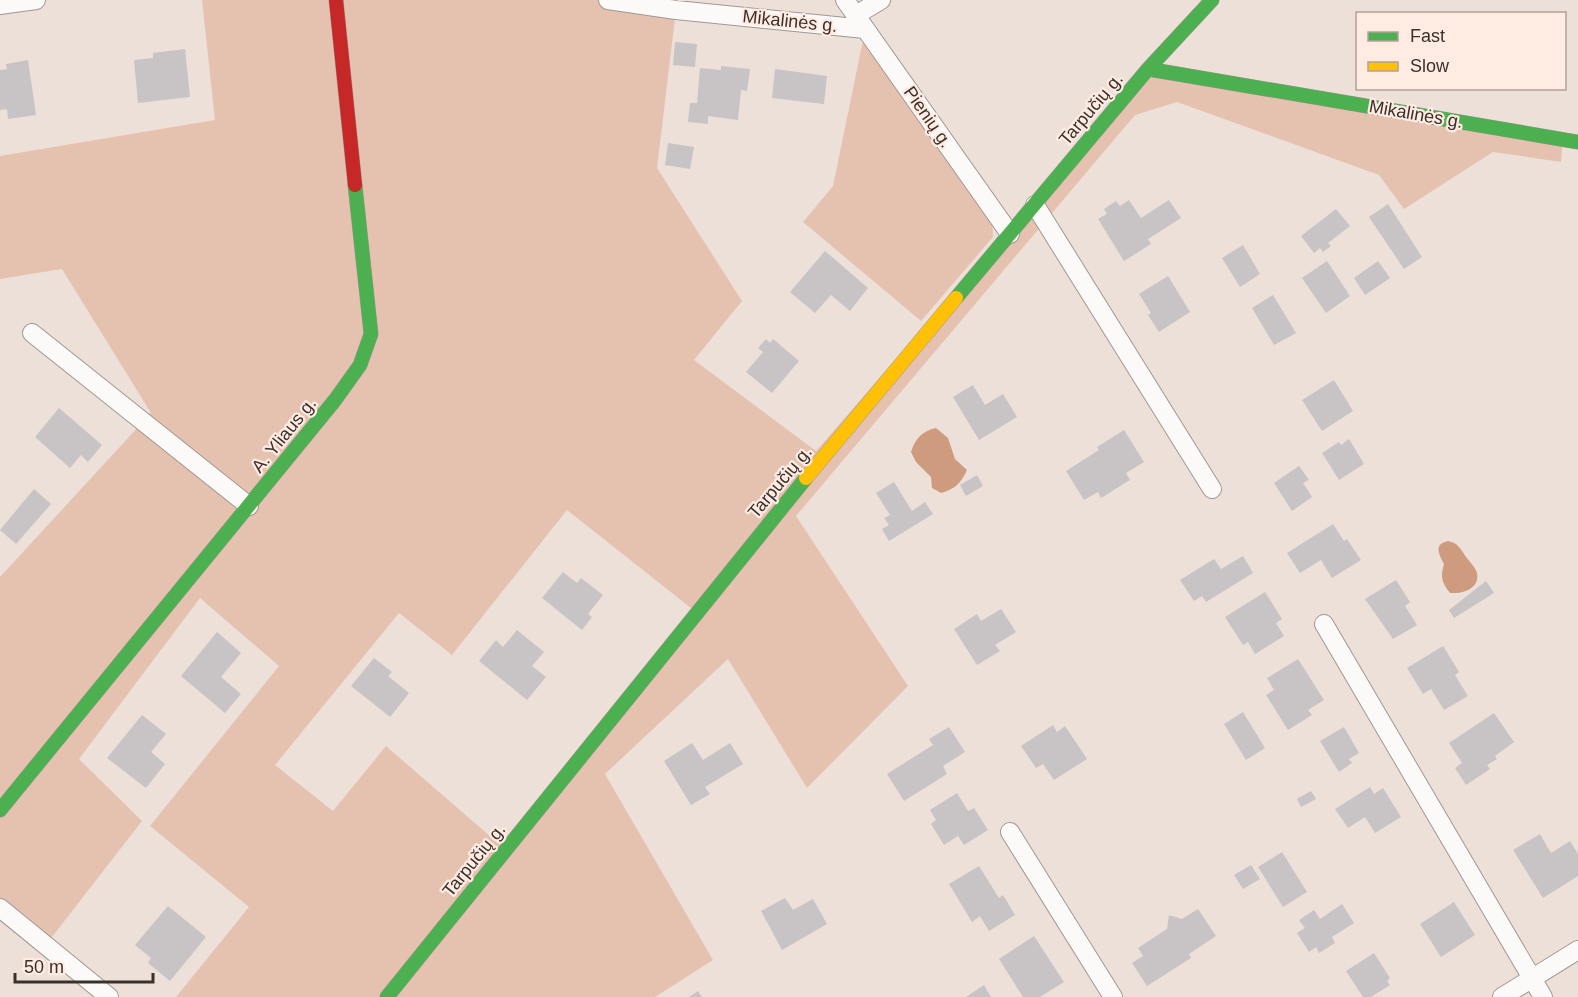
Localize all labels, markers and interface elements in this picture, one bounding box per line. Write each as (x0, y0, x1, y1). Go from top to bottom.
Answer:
street label: Mikalinės g. (742, 6, 838, 36)
legend (1356, 12, 1566, 90)
text: Fast (1410, 26, 1445, 46)
text: Slow (1410, 56, 1450, 76)
street label: Tarpučių g. (1055, 69, 1127, 149)
street label: Pienių g. (900, 83, 956, 151)
street label: Mikalinės g. (1367, 96, 1465, 132)
street label: A. Yliaus g. (248, 393, 320, 477)
street label: Tarpučių g. (744, 442, 816, 522)
street label: Tarpučių g. (439, 819, 509, 901)
scale bar (15, 946, 153, 984)
text: 50 m (24, 957, 64, 977)

